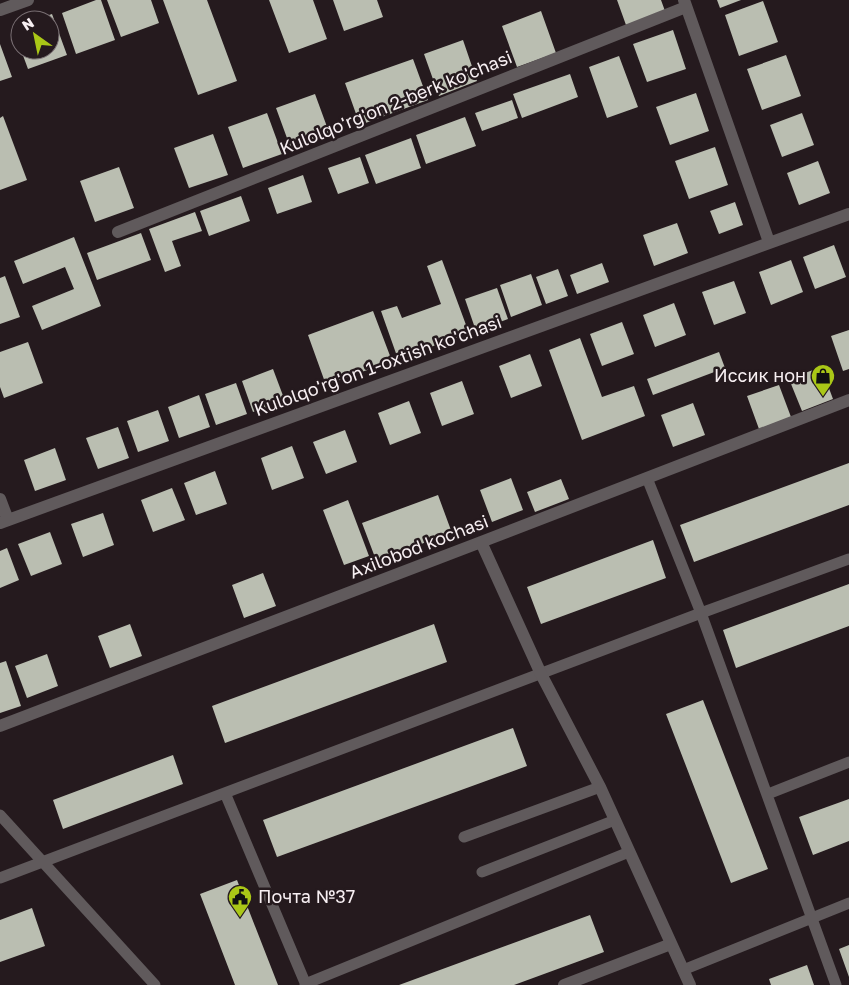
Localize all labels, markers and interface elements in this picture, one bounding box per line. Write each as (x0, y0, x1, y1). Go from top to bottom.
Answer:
north arrow (10, 10, 60, 60)
text: N (19, 14, 37, 34)
street label: Kulolqo'rg'on 2-berk ko'chasi (276, 45, 515, 159)
street label: Kulolqo'rg'on 1-oxtish ko'chasi (251, 310, 504, 420)
shop icon: Иссик нон (810, 363, 836, 397)
place label: Иссик нон (714, 364, 806, 386)
street label: Axilobod kochasi (346, 509, 491, 583)
public building icon: Почта №37 (227, 884, 253, 918)
place label: Почта №37 (258, 885, 355, 907)

